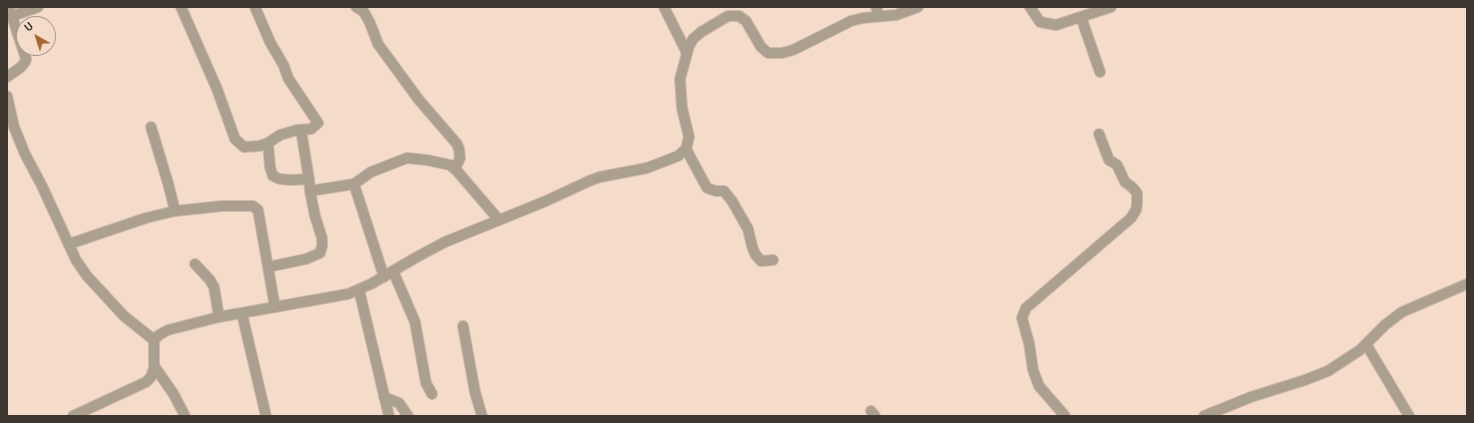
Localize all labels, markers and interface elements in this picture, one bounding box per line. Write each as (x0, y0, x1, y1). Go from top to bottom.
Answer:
north arrow (16, 16, 56, 56)
text: U (22, 20, 36, 34)

